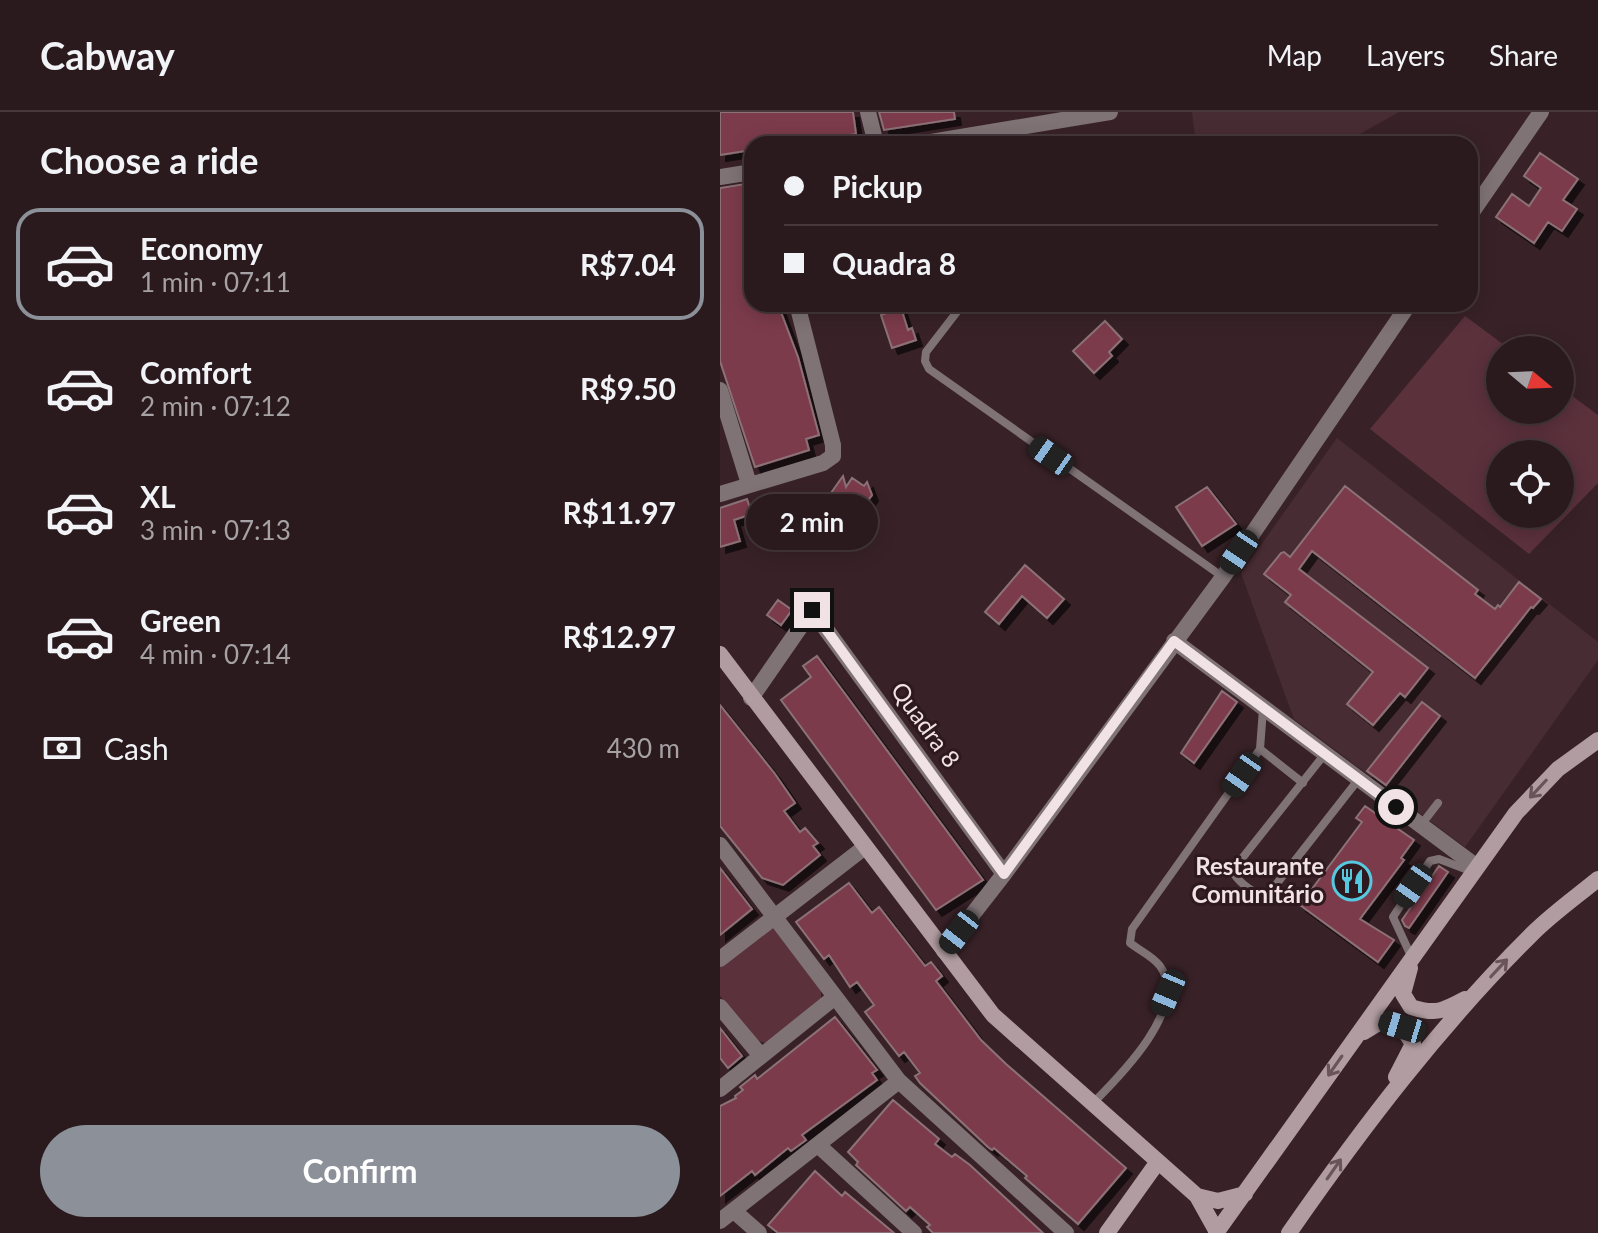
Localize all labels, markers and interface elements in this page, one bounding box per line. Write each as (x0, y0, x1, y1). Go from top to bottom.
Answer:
text: Cabway (40, 32, 175, 78)
text: Map (1267, 38, 1322, 72)
text: Layers (1366, 38, 1445, 72)
text: Share (1489, 38, 1558, 72)
text: Choose a ride (40, 138, 259, 182)
text: Pickup (832, 168, 923, 204)
icon: car (44, 228, 116, 300)
text: Economy (140, 230, 263, 266)
text: Quadra 8 (832, 245, 956, 281)
text: R$7.04 (580, 246, 676, 282)
text: 1 min · 07:11 (140, 266, 291, 298)
north arrow (1486, 336, 1574, 424)
map controls (1486, 336, 1574, 528)
icon: car (44, 352, 116, 424)
text: Comfort (140, 354, 252, 390)
text: R$9.50 (580, 370, 676, 406)
text: 2 min · 07:12 (140, 390, 291, 422)
car (1024, 432, 1078, 480)
button: locate (1486, 440, 1574, 528)
icon: car (44, 476, 116, 548)
text: XL (140, 478, 176, 514)
text: R$11.97 (563, 494, 676, 530)
callout: 2 min (746, 494, 878, 550)
text: 2 min (780, 506, 844, 538)
text: 3 min · 07:13 (140, 514, 291, 546)
car (1216, 525, 1262, 579)
route end (794, 592, 830, 628)
icon: car (44, 600, 116, 672)
text: Green (140, 602, 221, 638)
text: R$12.97 (563, 618, 676, 654)
text: 4 min · 07:14 (140, 638, 291, 670)
street label: Quadra 8 (886, 676, 967, 772)
icon: cash (40, 726, 84, 770)
text: Cash (104, 730, 169, 766)
text: 430 m (607, 732, 680, 764)
car (1218, 748, 1266, 802)
one-way arrow (1530, 779, 1548, 799)
route start (1378, 789, 1414, 825)
place label: Restaurante Comunitário (1191, 851, 1324, 908)
car (1389, 859, 1437, 913)
restaurant icon: Restaurante Comunitário (1331, 860, 1373, 902)
car (935, 906, 983, 958)
one-way arrow (1489, 959, 1508, 979)
car (1148, 966, 1188, 1020)
car (1376, 1009, 1428, 1045)
one-way arrow (1327, 1055, 1343, 1077)
button: Confirm (40, 1125, 680, 1217)
one-way arrow (1326, 1158, 1342, 1180)

